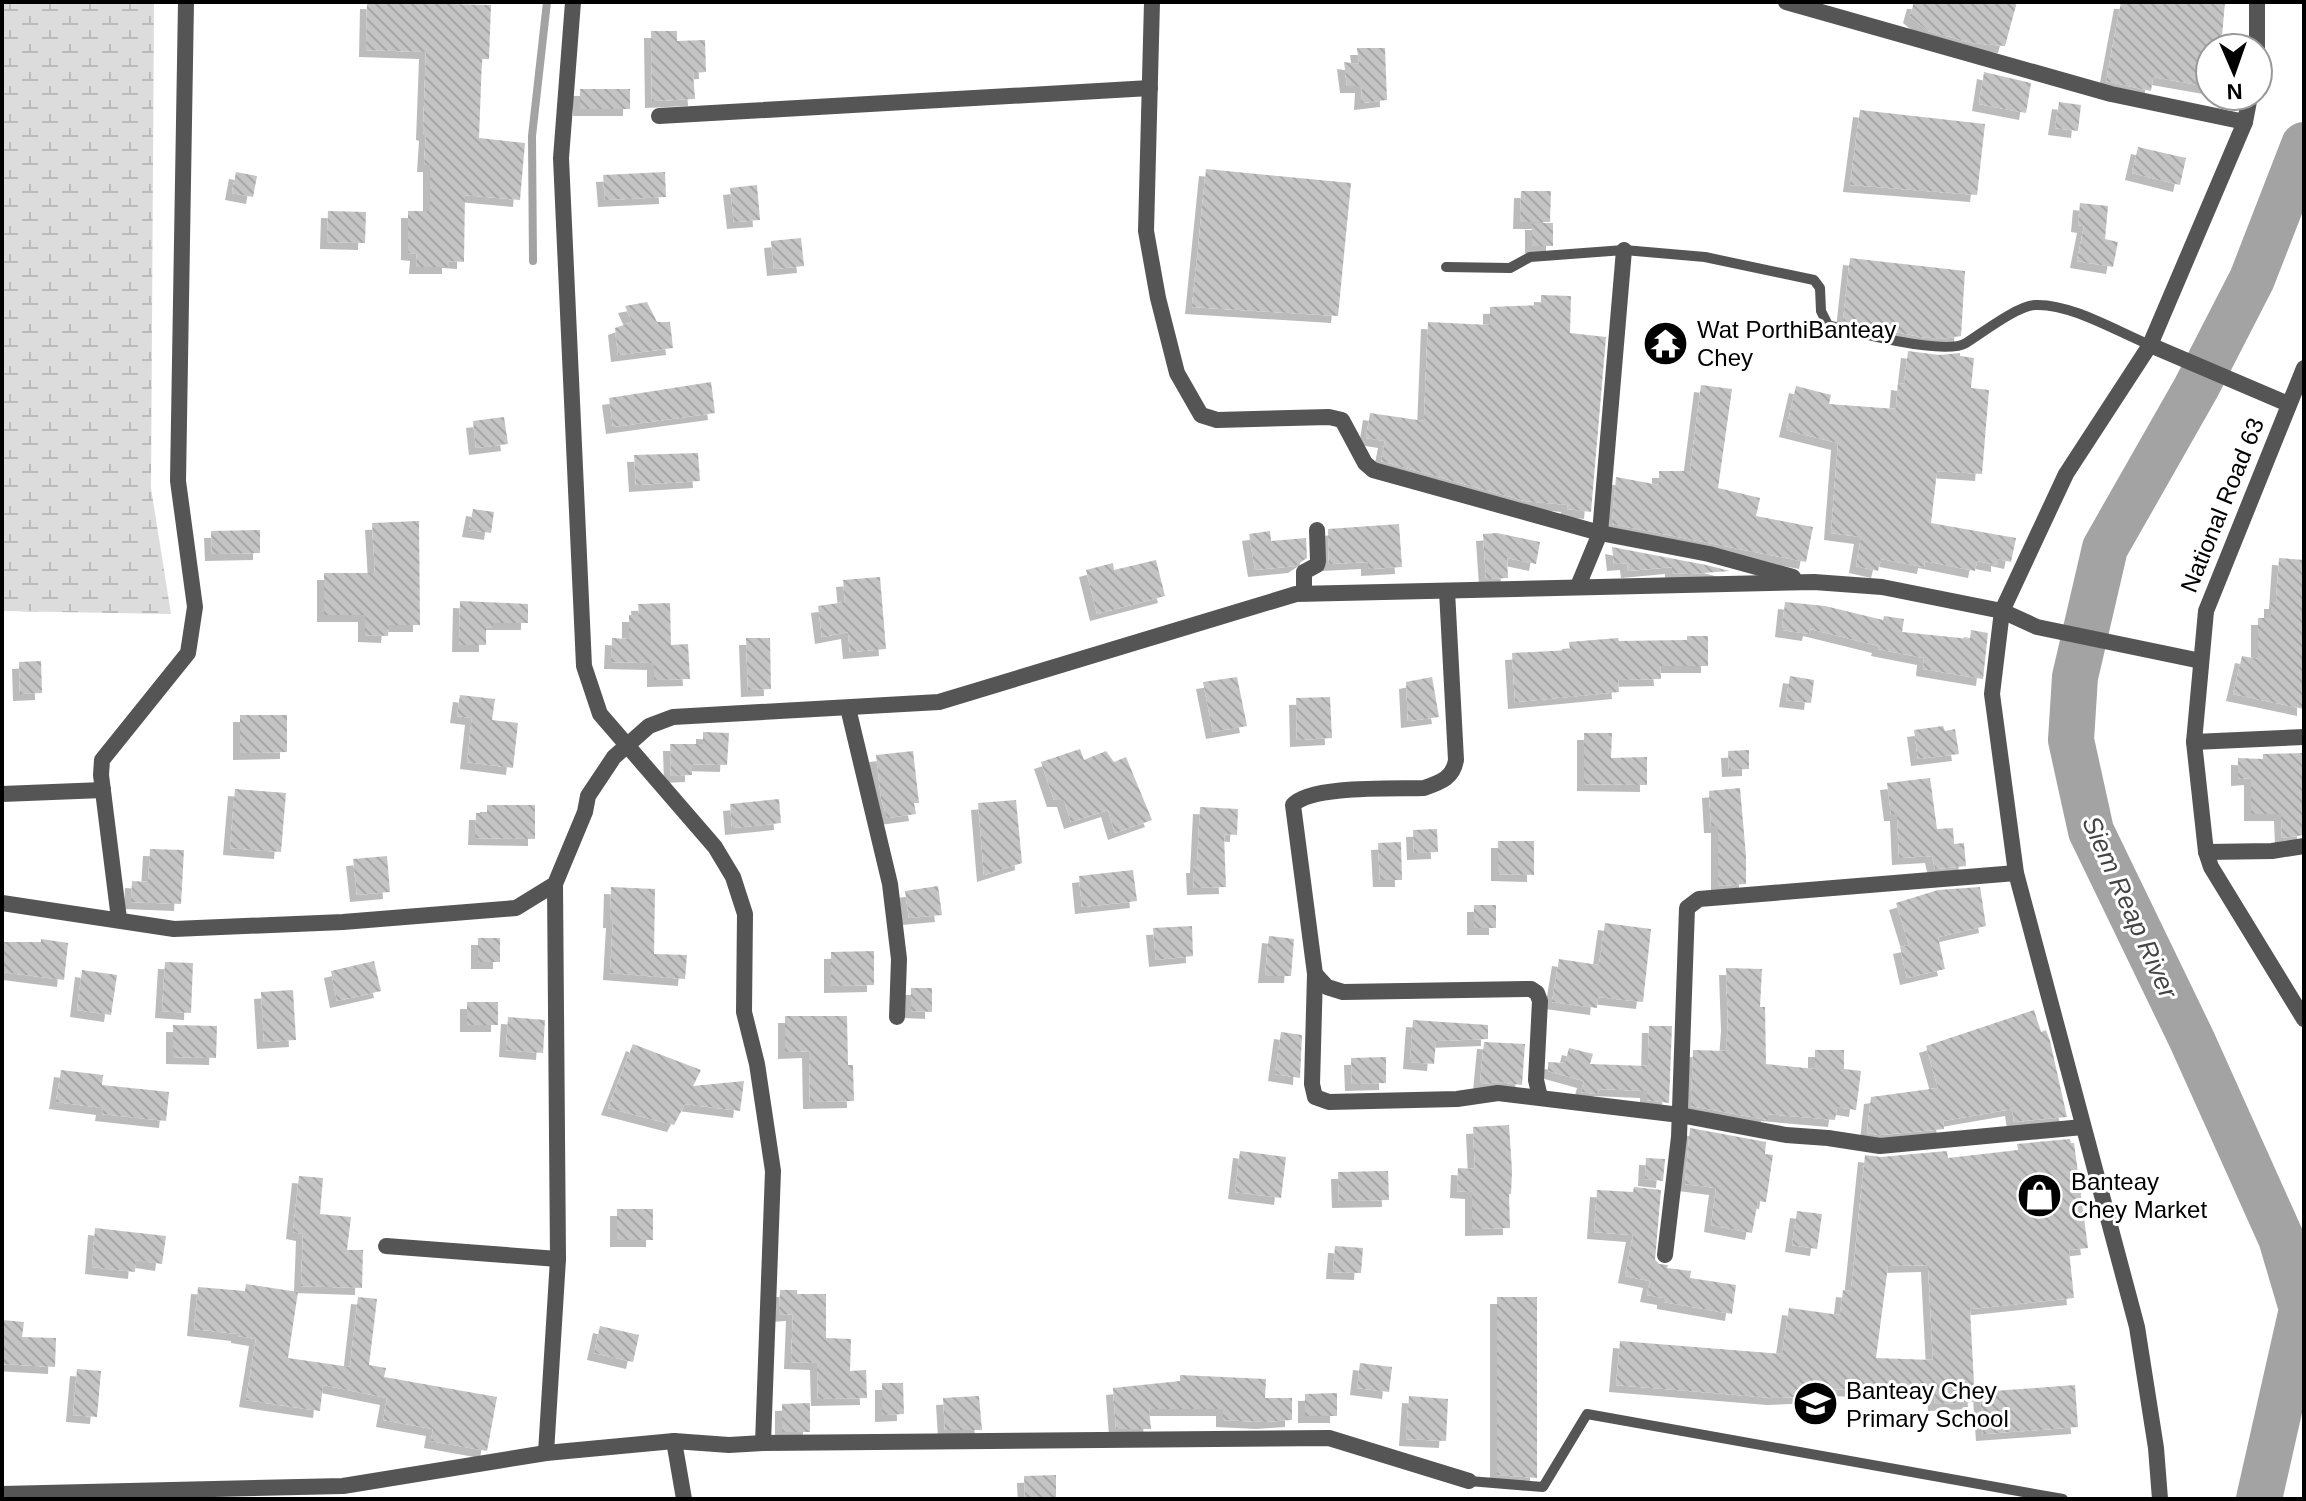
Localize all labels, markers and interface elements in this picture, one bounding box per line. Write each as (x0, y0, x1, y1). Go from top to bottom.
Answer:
north arrow (2194, 32, 2274, 112)
text: N (2226, 79, 2243, 104)
place label: Wat PorthiBanteay Chey (1697, 316, 1896, 371)
temple icon: Wat PorthiBanteay Chey (1642, 319, 1690, 367)
street label: National Road 63 (2175, 414, 2269, 596)
water label: Siem Reap River (2076, 811, 2184, 1004)
place label: Banteay Chey Market (2071, 1168, 2207, 1223)
shop icon: Banteay Chey Market (2016, 1171, 2064, 1219)
place label: Banteay Chey Primary School (1846, 1377, 2009, 1432)
school or university icon: Banteay Chey Primary School (1791, 1380, 1839, 1428)

